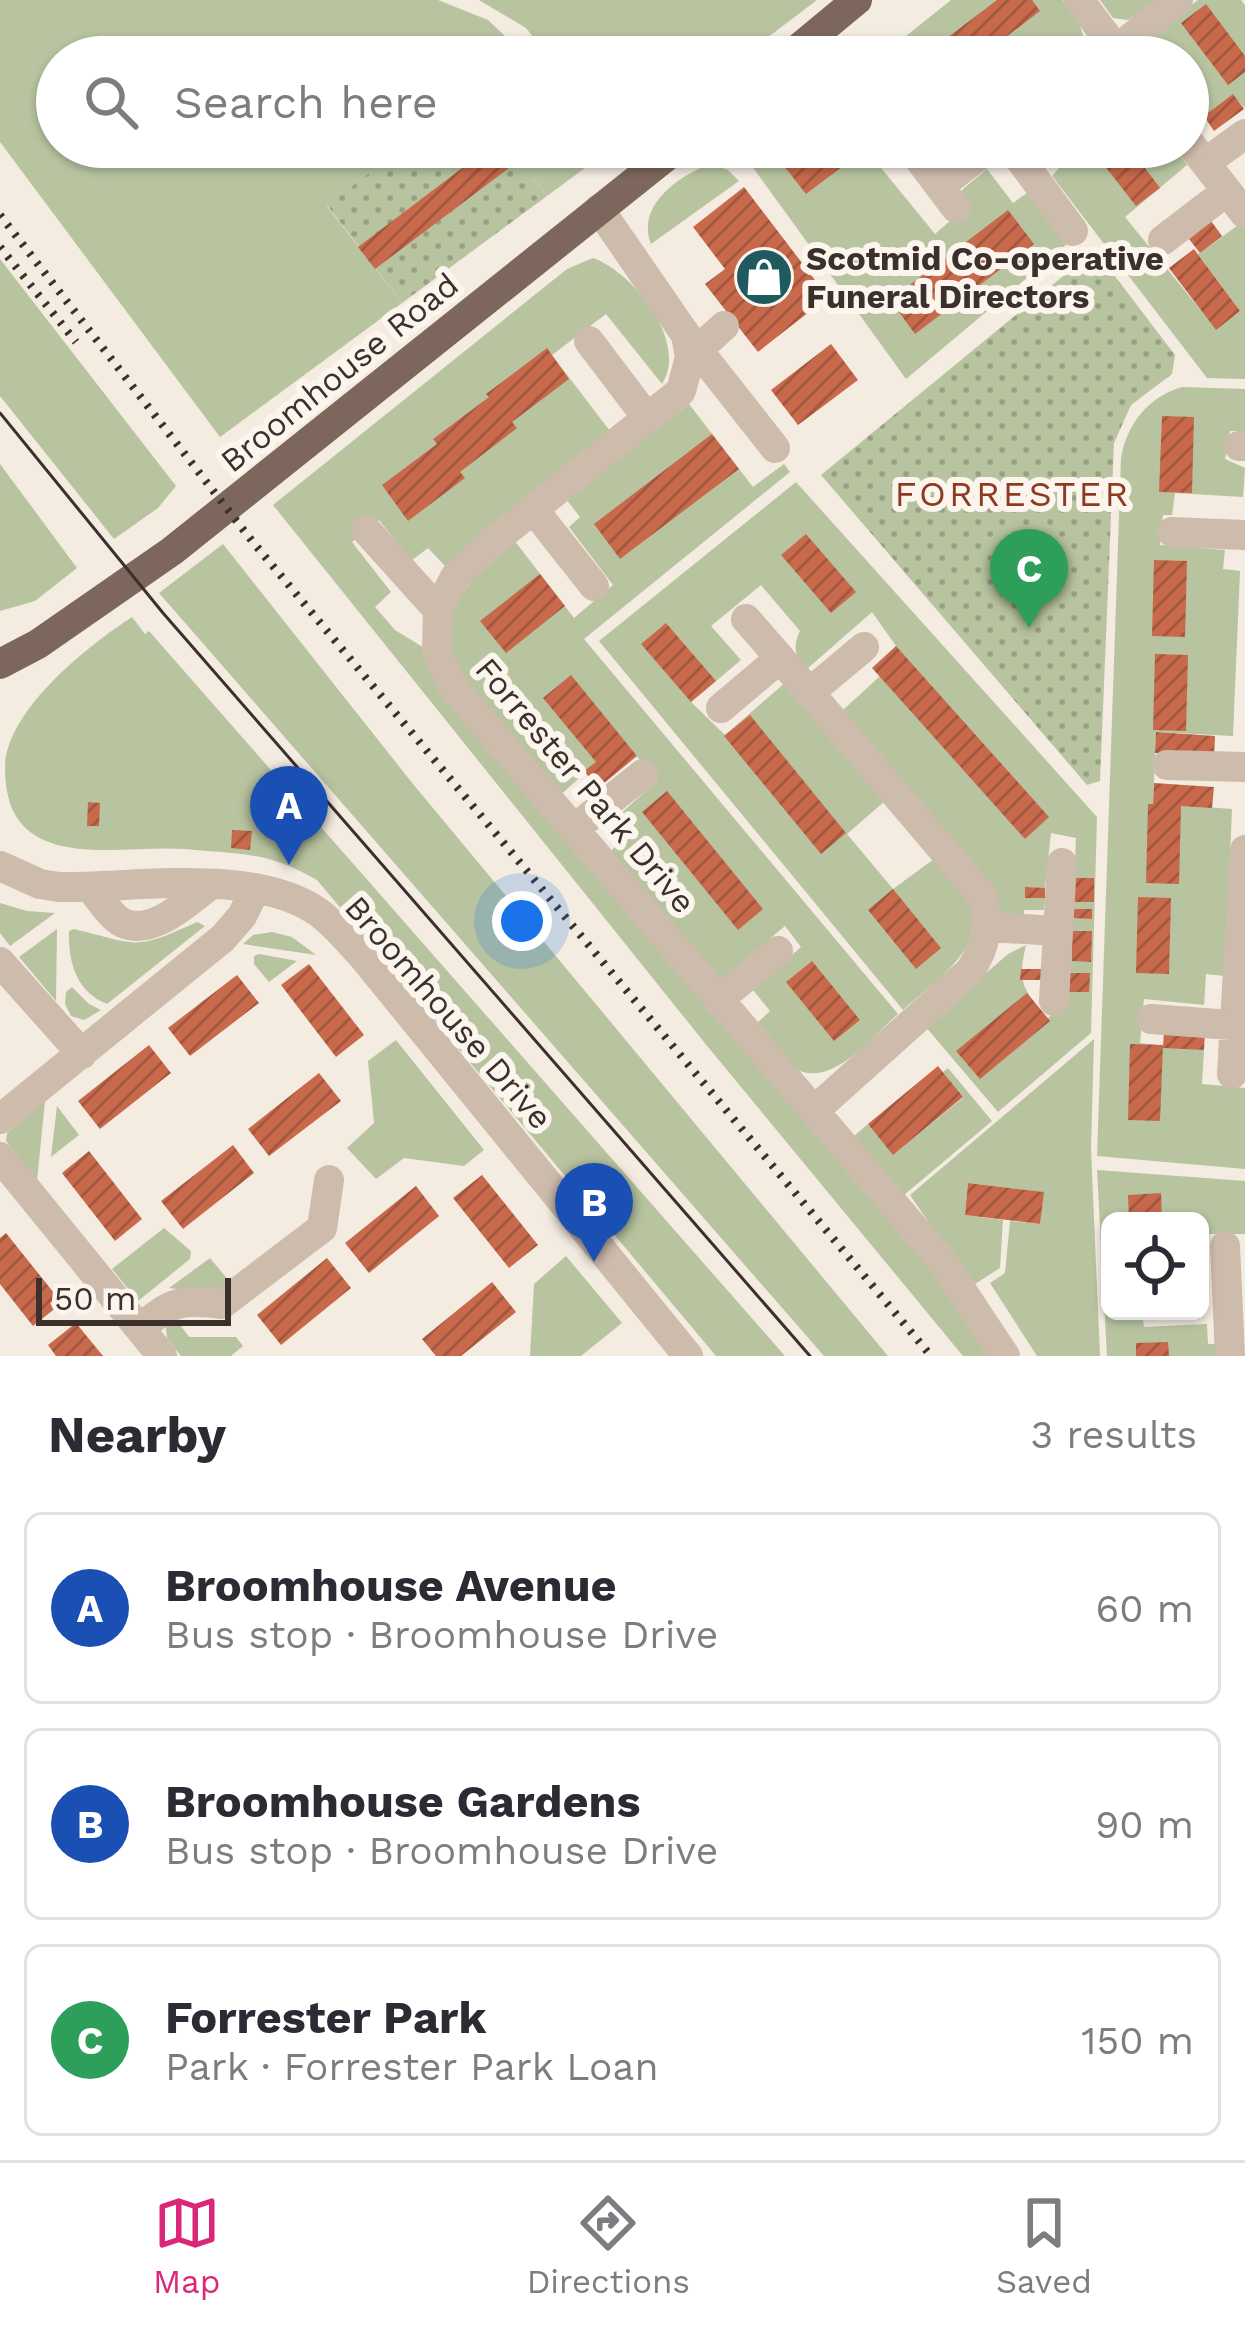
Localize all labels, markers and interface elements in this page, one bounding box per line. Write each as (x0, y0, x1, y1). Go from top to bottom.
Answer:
search box (36, 36, 1209, 168)
icon: search (78, 69, 144, 135)
text: Search here (174, 76, 438, 129)
place label: Scotmid Co-operative Funeral Directors (806, 239, 1164, 316)
shop icon: Scotmid Co-operative Funeral Directors (733, 246, 795, 308)
street label: Broomhouse Road (213, 265, 466, 480)
district label: FORRESTER (895, 473, 1131, 515)
pin: C (990, 529, 1068, 628)
street label: Forrester Park Drive (467, 650, 704, 921)
pin: A (250, 766, 328, 865)
street label: Broomhouse Drive (337, 888, 560, 1137)
your location (492, 891, 552, 951)
pin: B (555, 1163, 633, 1262)
map controls (1101, 1212, 1209, 1320)
button: locate (1101, 1212, 1209, 1320)
scale bar (36, 1272, 231, 1325)
text: 50 m (54, 1279, 136, 1318)
text: Nearby (48, 1405, 226, 1464)
text: 3 results (1031, 1412, 1197, 1457)
text: Broomhouse Avenue (165, 1559, 617, 1612)
text: A (77, 1586, 103, 1631)
text: 60 m (1096, 1586, 1194, 1631)
text: Bus stop · Broomhouse Drive (165, 1612, 718, 1657)
text: Broomhouse Gardens (165, 1775, 640, 1828)
text: B (77, 1802, 103, 1847)
text: 90 m (1095, 1802, 1194, 1847)
text: Bus stop · Broomhouse Drive (165, 1828, 718, 1873)
text: Forrester Park (165, 1991, 486, 2044)
text: C (77, 2018, 103, 2063)
text: 150 m (1081, 2018, 1194, 2063)
text: Park · Forrester Park Loan (165, 2044, 659, 2089)
tab: Map (153, 2190, 220, 2301)
tab: Directions (527, 2190, 690, 2301)
tab: Saved (996, 2190, 1092, 2301)

